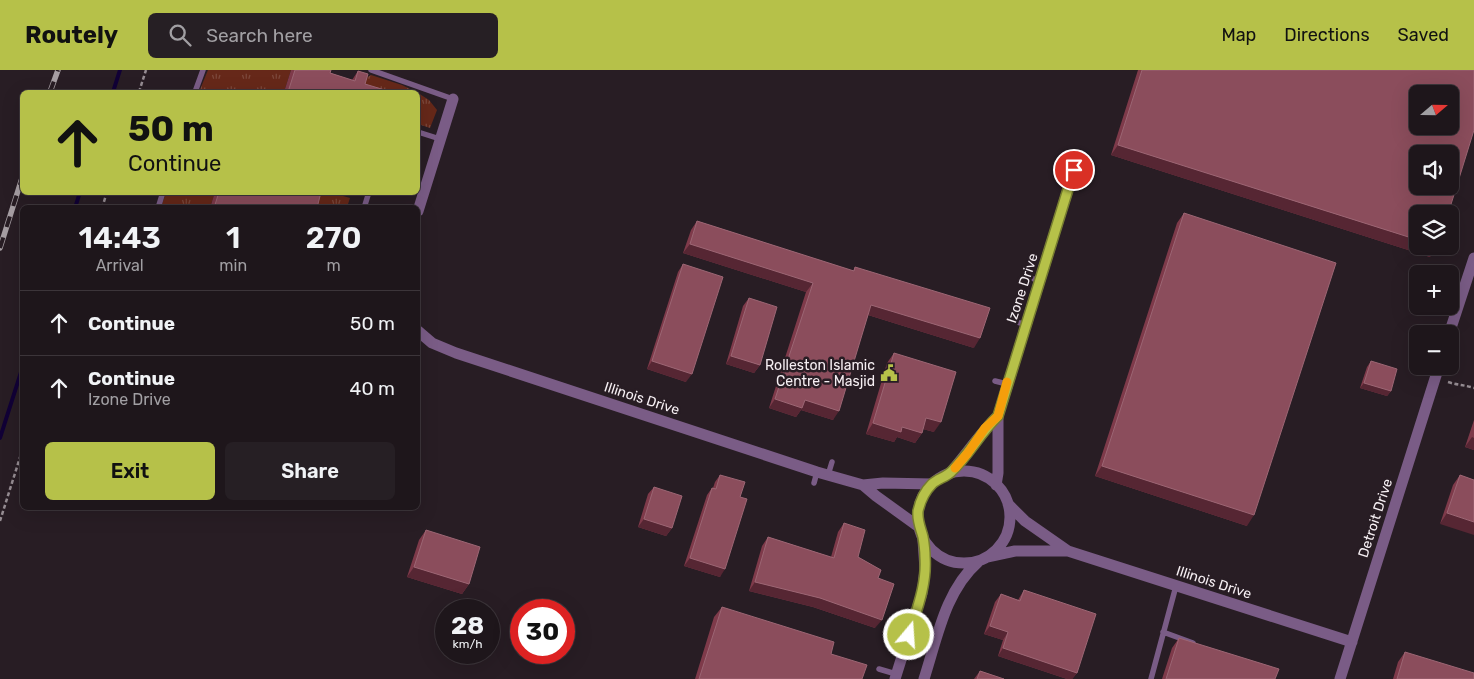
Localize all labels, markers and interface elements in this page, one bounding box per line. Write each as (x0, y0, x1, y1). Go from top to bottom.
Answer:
search box (148, 13, 498, 58)
text: Routely (25, 21, 118, 49)
icon: search (166, 21, 194, 49)
text: Search here (206, 24, 313, 47)
text: Map (1221, 24, 1256, 46)
text: Directions (1284, 24, 1370, 46)
text: Saved (1398, 24, 1449, 46)
north arrow (1409, 85, 1459, 135)
map controls (1409, 85, 1459, 375)
text: 50 m (128, 108, 214, 150)
icon: ahead (45, 110, 110, 175)
button: sound (1409, 145, 1459, 195)
pin (1053, 149, 1095, 191)
text: Continue (128, 150, 221, 177)
icon: arrive (1060, 156, 1088, 184)
button: layers (1409, 205, 1459, 255)
text: 14:43 (79, 220, 161, 256)
text: 1 (226, 220, 240, 256)
text: 270 (306, 220, 361, 256)
street label: Izone Drive (1003, 251, 1042, 325)
text: Arrival (96, 256, 144, 275)
text: min (219, 256, 247, 275)
text: m (326, 256, 341, 275)
button: + (1409, 265, 1459, 315)
icon: ahead (45, 309, 73, 337)
text: Continue (88, 312, 175, 335)
text: 50 m (350, 312, 395, 335)
button: − (1409, 325, 1459, 375)
place label: Rolleston Islamic Centre - Masjid (765, 357, 875, 390)
public building icon: Rolleston Islamic Centre - Masjid (879, 363, 899, 383)
text: Continue (88, 367, 175, 390)
icon: ahead (45, 374, 73, 402)
text: 40 m (350, 377, 395, 400)
street label: Illinois Drive (602, 378, 682, 419)
text: Izone Drive (88, 390, 171, 409)
button: Exit (45, 442, 215, 500)
button: Share (225, 442, 395, 500)
street label: Detroit Drive (1355, 476, 1396, 560)
street label: Illinois Drive (1174, 562, 1254, 603)
speed limit sign: 30 (510, 599, 575, 664)
position arrow (882, 608, 934, 660)
text: 28 (451, 611, 484, 640)
text: km/h (453, 637, 482, 651)

